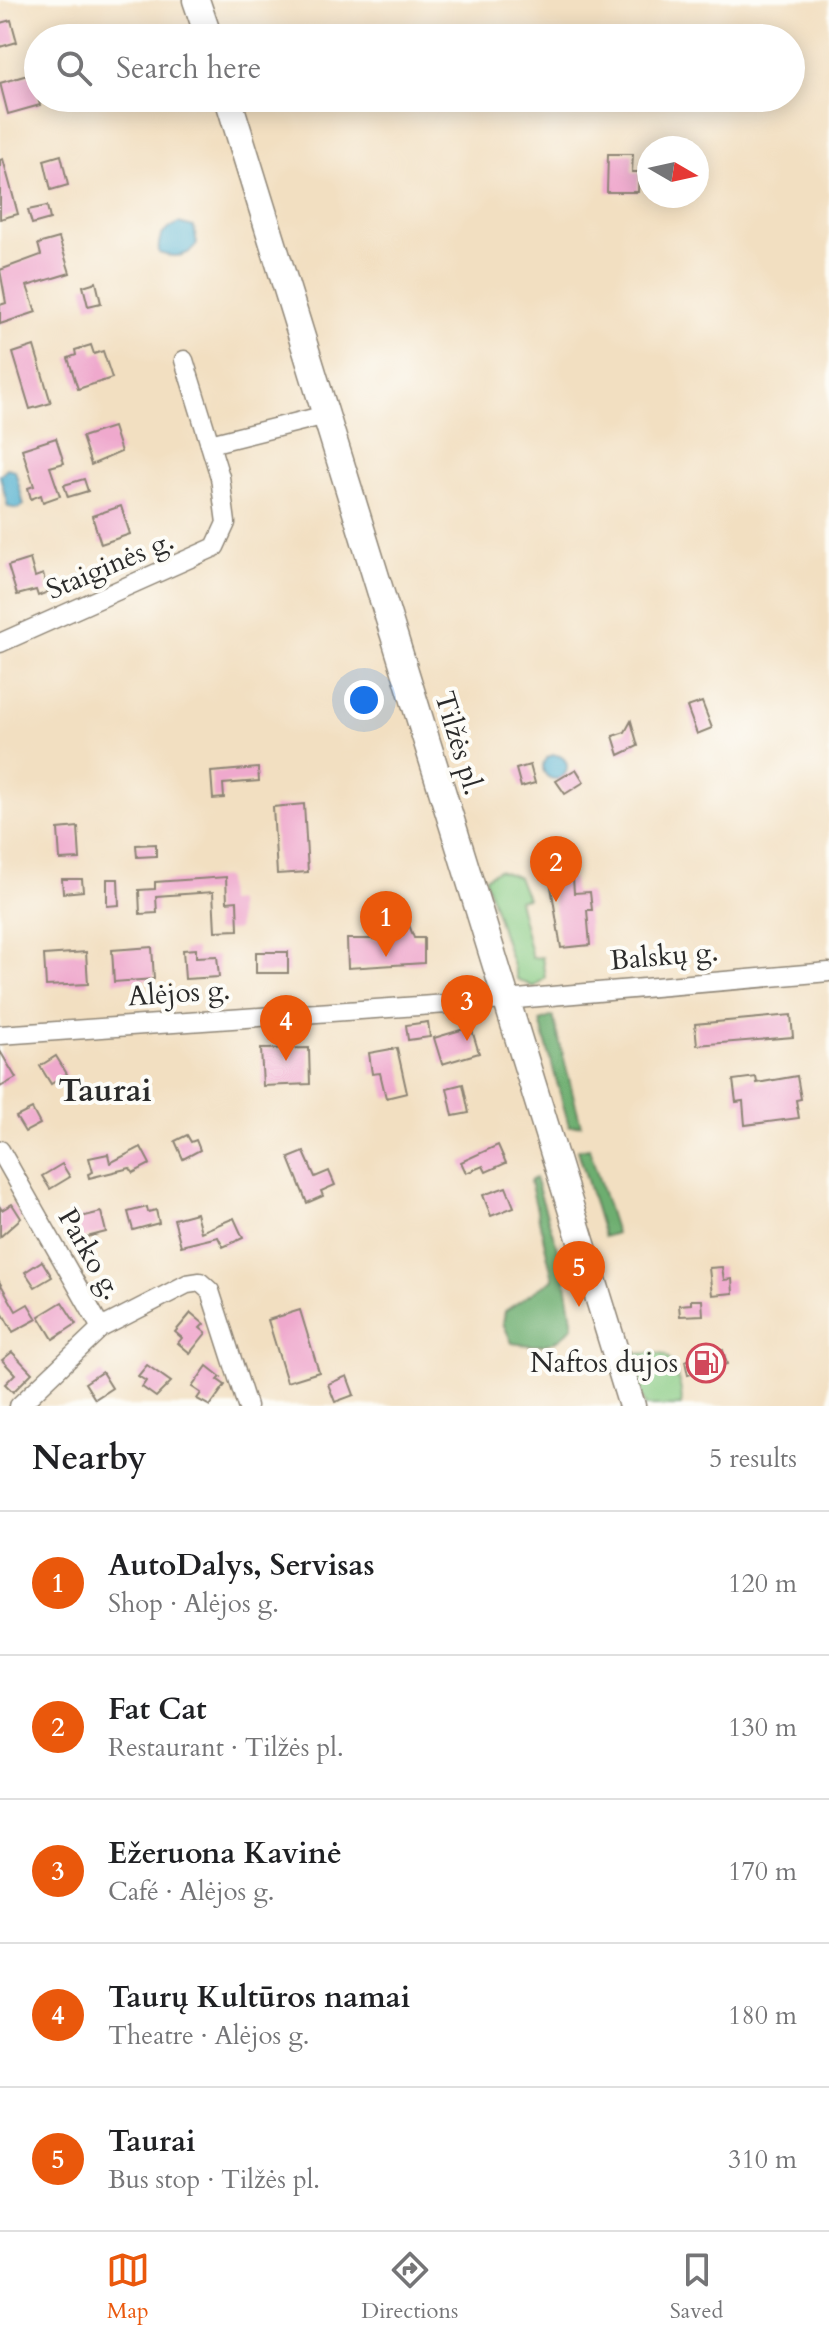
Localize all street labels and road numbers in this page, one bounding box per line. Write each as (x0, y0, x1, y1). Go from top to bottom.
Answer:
street label: Staiginės g. (41, 521, 179, 609)
street label: Tilžės pl. (425, 686, 493, 800)
street label: Balskų g. (608, 932, 720, 980)
street label: Alėjos g. (127, 970, 231, 1016)
street label: Parko g. (49, 1201, 131, 1307)

